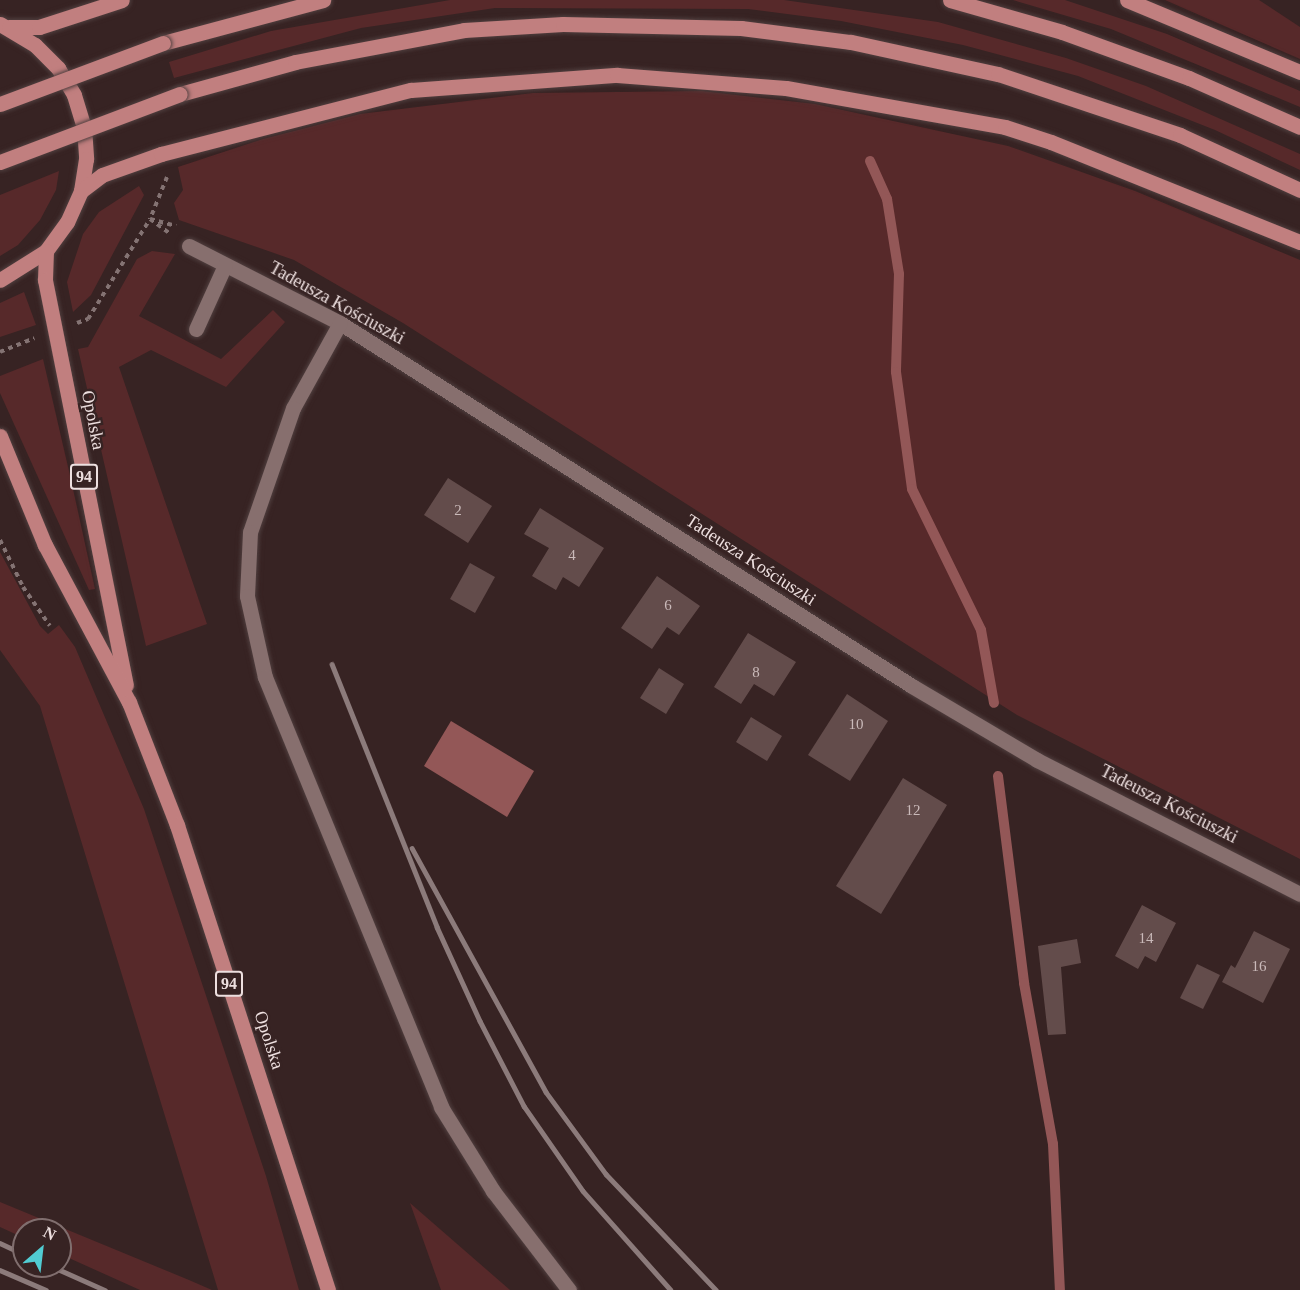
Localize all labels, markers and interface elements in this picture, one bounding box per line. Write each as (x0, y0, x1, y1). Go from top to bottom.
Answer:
street label: Tadeusza Kościuszki (266, 257, 408, 349)
street label: Opolska (77, 388, 109, 452)
road number: 94 (69, 464, 99, 490)
house number: 2 (454, 502, 462, 520)
street label: Tadeusza Kościuszki (682, 510, 820, 610)
house number: 4 (568, 547, 576, 565)
house number: 6 (664, 597, 672, 615)
house number: 8 (752, 664, 760, 682)
house number: 10 (848, 716, 864, 734)
street label: Tadeusza Kościuszki (1097, 760, 1241, 848)
house number: 12 (906, 802, 920, 820)
house number: 14 (1138, 930, 1154, 948)
house number: 16 (1252, 958, 1266, 976)
road number: 94 (214, 971, 244, 997)
street label: Opolska (249, 1008, 289, 1072)
north arrow (12, 1218, 72, 1278)
text: N (41, 1223, 59, 1244)

